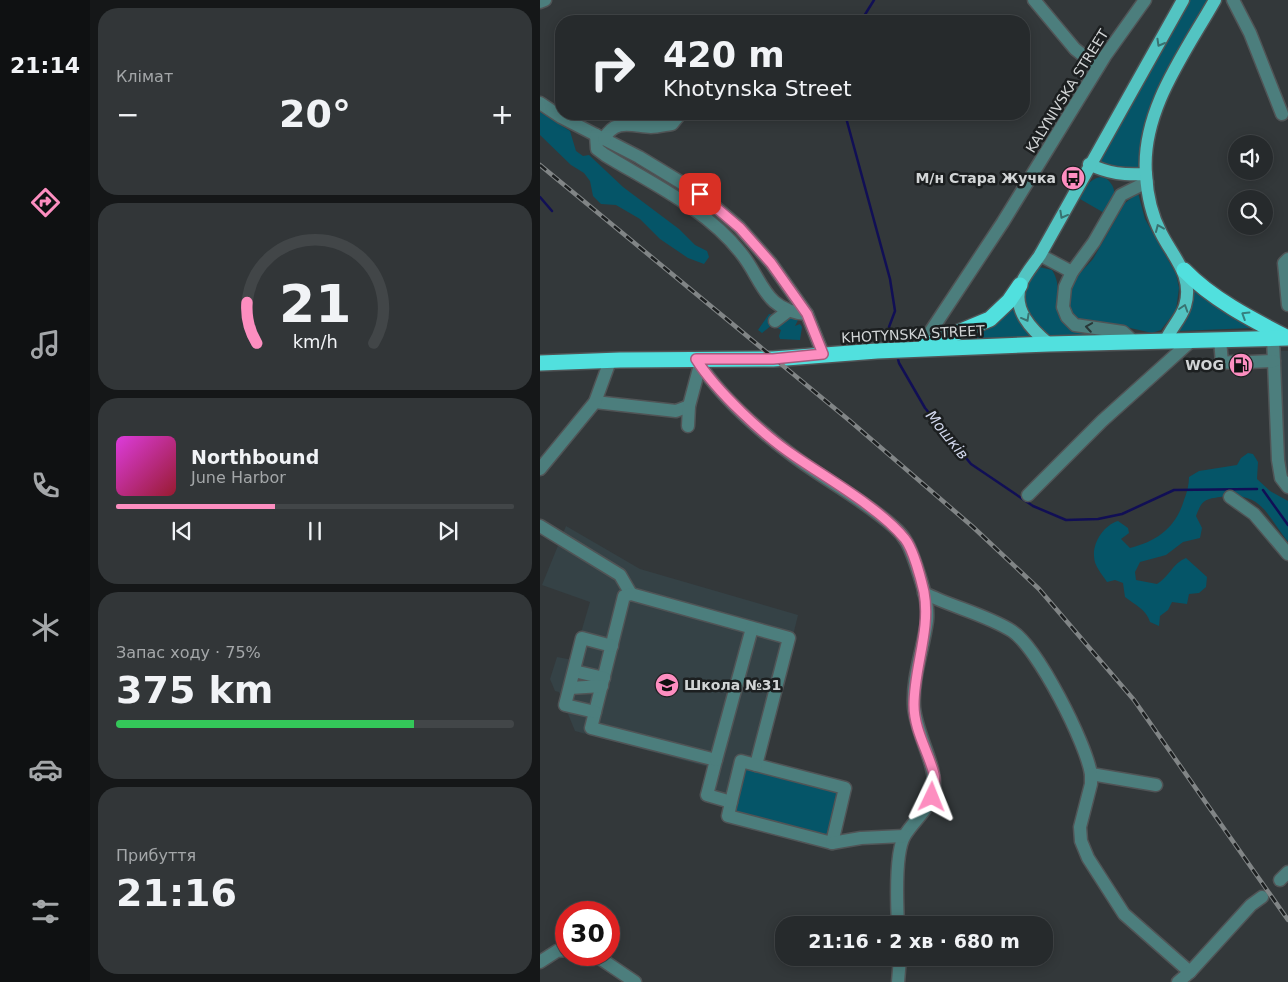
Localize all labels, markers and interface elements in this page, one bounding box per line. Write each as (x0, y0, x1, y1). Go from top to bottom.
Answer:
street label: KALYNIVSKA STREET (1022, 26, 1112, 156)
icon: right (580, 35, 645, 100)
text: 420 m (663, 35, 785, 75)
one-way arrow (1156, 37, 1166, 46)
text: 21:14 (10, 53, 80, 78)
text: Клімат (116, 67, 173, 86)
text: Khotynska Street (663, 76, 852, 101)
text: 20° (279, 92, 351, 136)
text: − (116, 98, 139, 131)
text: + (491, 98, 514, 131)
map controls (1228, 135, 1273, 235)
button: sound (1228, 135, 1273, 180)
bus stop icon: М/н Стара Жучка (1060, 165, 1086, 191)
place label: М/н Стара Жучка (915, 170, 1056, 186)
pin (679, 173, 721, 215)
icon: arrive (686, 180, 714, 208)
icon: directions (28, 185, 63, 220)
button: search (1228, 190, 1273, 235)
one-way arrow (1059, 210, 1069, 219)
one-way arrow (1155, 224, 1166, 233)
text: 21 (279, 274, 351, 334)
one-way arrow (1178, 304, 1188, 313)
one-way arrow (1241, 311, 1250, 321)
one-way arrow (1020, 313, 1030, 322)
street label: KHOTYNSKA STREET (841, 322, 986, 346)
one-way arrow (1085, 323, 1094, 333)
icon: music (28, 327, 63, 362)
text: km/h (292, 331, 338, 352)
fuel station icon: WOG (1228, 352, 1254, 378)
place label: WOG (1185, 357, 1224, 373)
water label: Мошків (922, 407, 972, 463)
text: Northbound (191, 446, 319, 468)
icon: phone (28, 468, 63, 503)
text: June Harbor (191, 468, 286, 487)
icon: previous (168, 517, 196, 545)
icon: pause (301, 517, 329, 545)
icon: next (434, 517, 462, 545)
icon: climate (28, 610, 63, 645)
text: Запас ходу · 75% (116, 643, 261, 662)
text: 375 km (116, 668, 273, 712)
school or university icon: Школа №31 (654, 672, 680, 698)
place label: Школа №31 (684, 677, 781, 693)
icon: car (28, 752, 63, 787)
position arrow (905, 770, 957, 822)
text: Прибуття (116, 846, 196, 865)
text: 21:16 (116, 871, 237, 915)
icon: filters (28, 894, 63, 929)
speed limit sign: 30 (555, 901, 620, 966)
text: 21:16 · 2 хв · 680 m (808, 930, 1020, 952)

